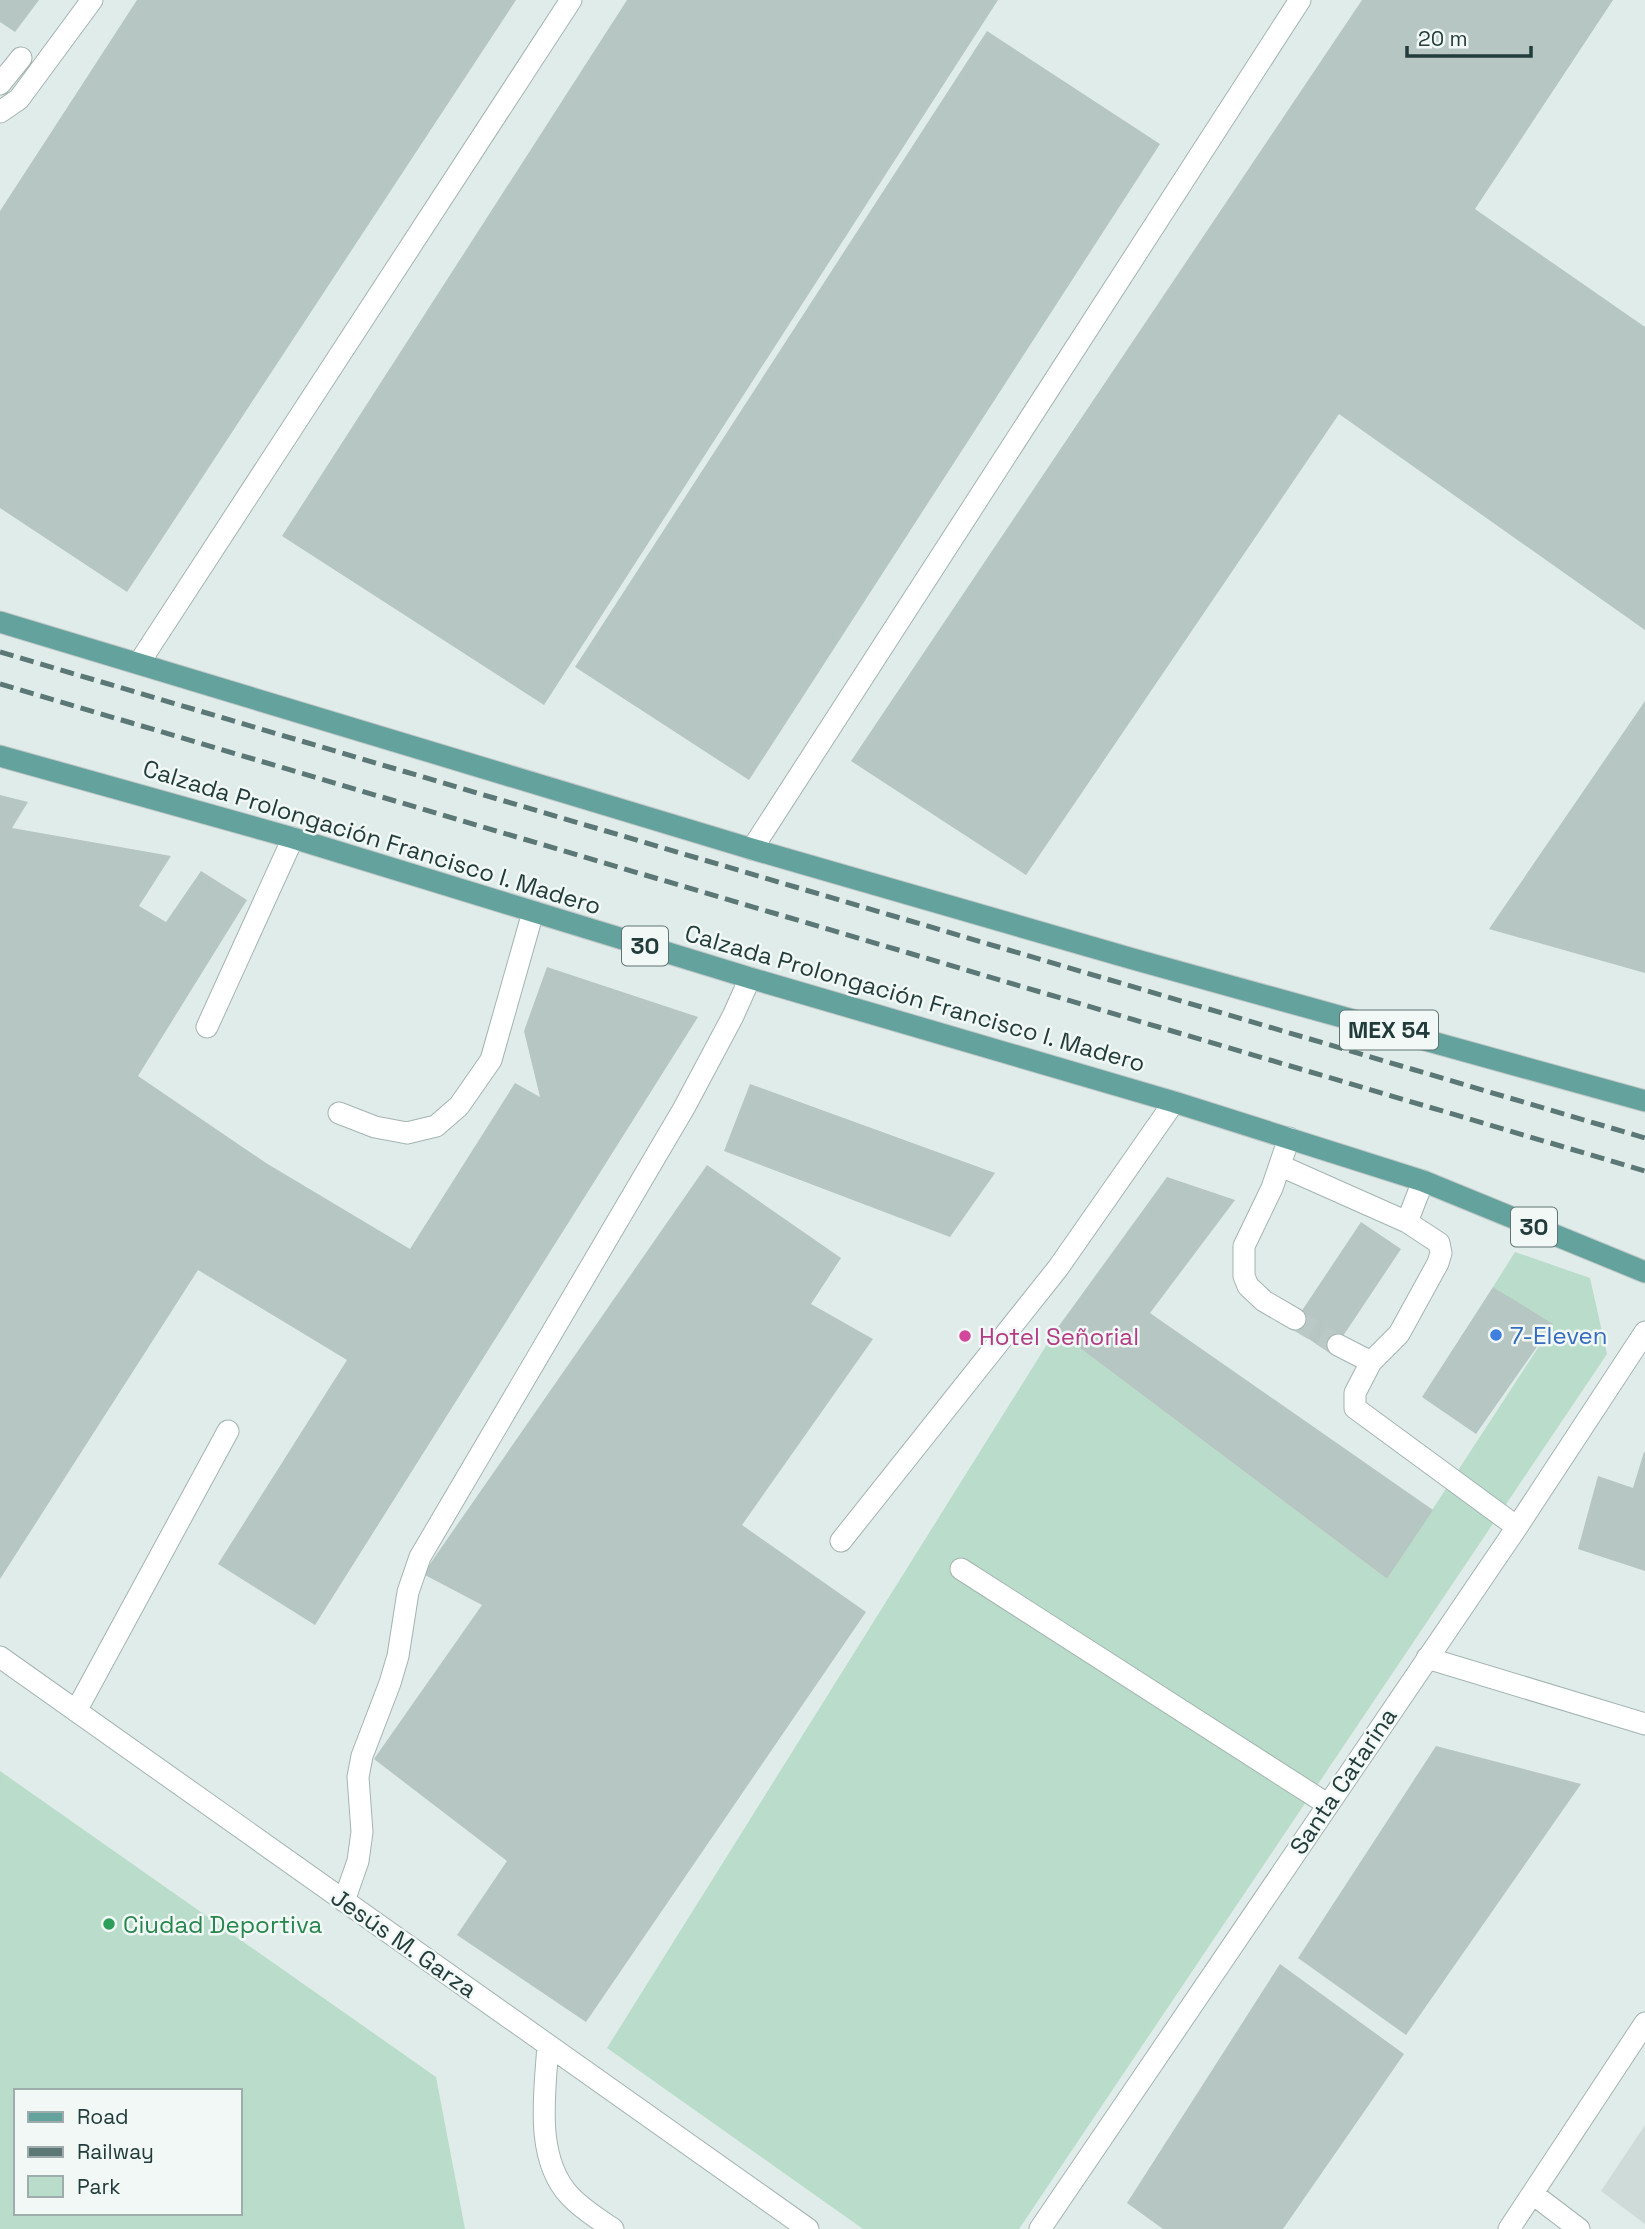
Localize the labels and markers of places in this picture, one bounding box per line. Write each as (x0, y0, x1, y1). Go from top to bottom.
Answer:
place label: 7-Eleven (1510, 1320, 1608, 1351)
place label: Hotel Señorial (979, 1321, 1139, 1352)
marker: 7-Eleven (1488, 1327, 1504, 1343)
marker: Hotel Señorial (957, 1328, 973, 1344)
place label: Ciudad Deportiva (123, 1909, 322, 1940)
marker: Ciudad Deportiva (101, 1916, 117, 1932)

